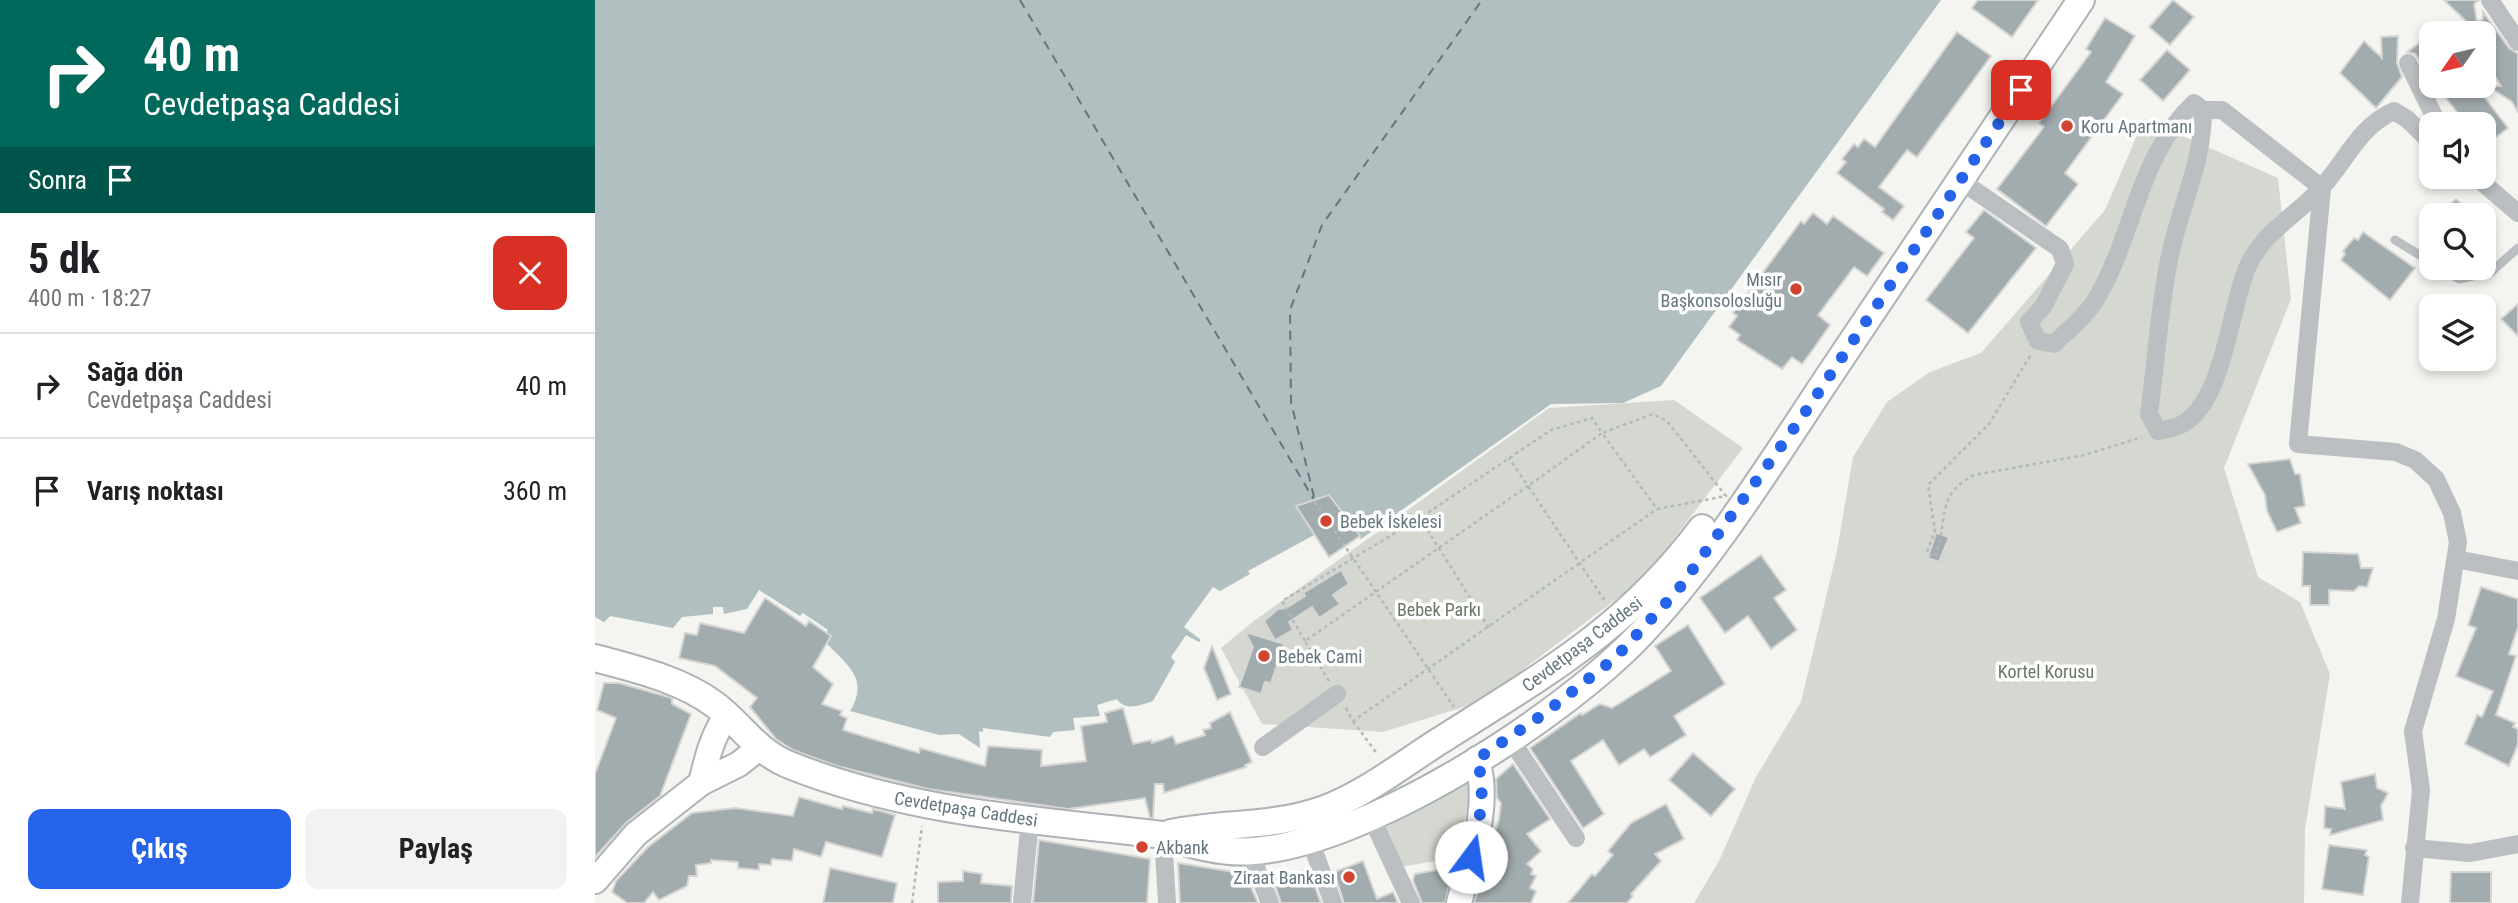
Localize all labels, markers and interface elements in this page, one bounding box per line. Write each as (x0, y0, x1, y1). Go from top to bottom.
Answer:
north arrow (2419, 21, 2495, 98)
map controls (2419, 21, 2496, 371)
text: 40 m (143, 26, 240, 83)
icon: right (28, 28, 119, 119)
pin (1991, 60, 2051, 120)
icon: arrive (2002, 71, 2040, 109)
text: Cevdetpaşa Caddesi (143, 85, 400, 123)
button: sound (2419, 112, 2496, 189)
place label: Koru Apartmanı (2081, 116, 2192, 137)
marker: Koru Apartmanı (2059, 118, 2075, 134)
icon: arrive (101, 161, 139, 199)
text: Sonra (28, 165, 87, 195)
button: search (2419, 203, 2496, 280)
text: 5 dk (28, 234, 100, 283)
button: close (493, 236, 567, 310)
place label: Mısır Başkonsolosluğu (1660, 269, 1783, 311)
marker: Mısır Başkonsolosluğu (1788, 281, 1804, 297)
text: 400 m · 18:27 (28, 285, 152, 312)
button: layers (2419, 294, 2496, 371)
text: Sağa dön (87, 357, 183, 387)
icon: right (28, 367, 66, 405)
text: 40 m (516, 371, 567, 401)
text: Cevdetpaşa Caddesi (87, 387, 272, 414)
icon: arrive (28, 472, 66, 510)
text: Varış noktası (87, 476, 224, 506)
text: 360 m (503, 476, 567, 506)
place label: Bebek İskelesi (1340, 511, 1442, 532)
marker: Bebek İskelesi (1318, 513, 1334, 529)
street label: Cevdetpaşa Caddesi (1518, 592, 1646, 696)
park label: Bebek Parkı (1397, 599, 1481, 620)
place label: Bebek Cami (1278, 646, 1362, 667)
marker: Bebek Cami (1256, 648, 1272, 664)
park label: Kortel Korusu (1998, 661, 2094, 682)
street label: Cevdetpaşa Caddesi (893, 787, 1039, 831)
button: Çıkış (28, 809, 291, 889)
button: Paylaş (305, 809, 567, 889)
position arrow (1434, 820, 1508, 894)
place label: Akbank (1156, 837, 1209, 858)
marker: Akbank (1134, 839, 1150, 855)
place label: Ziraat Bankası (1233, 867, 1335, 888)
marker: Ziraat Bankası (1341, 869, 1357, 885)

